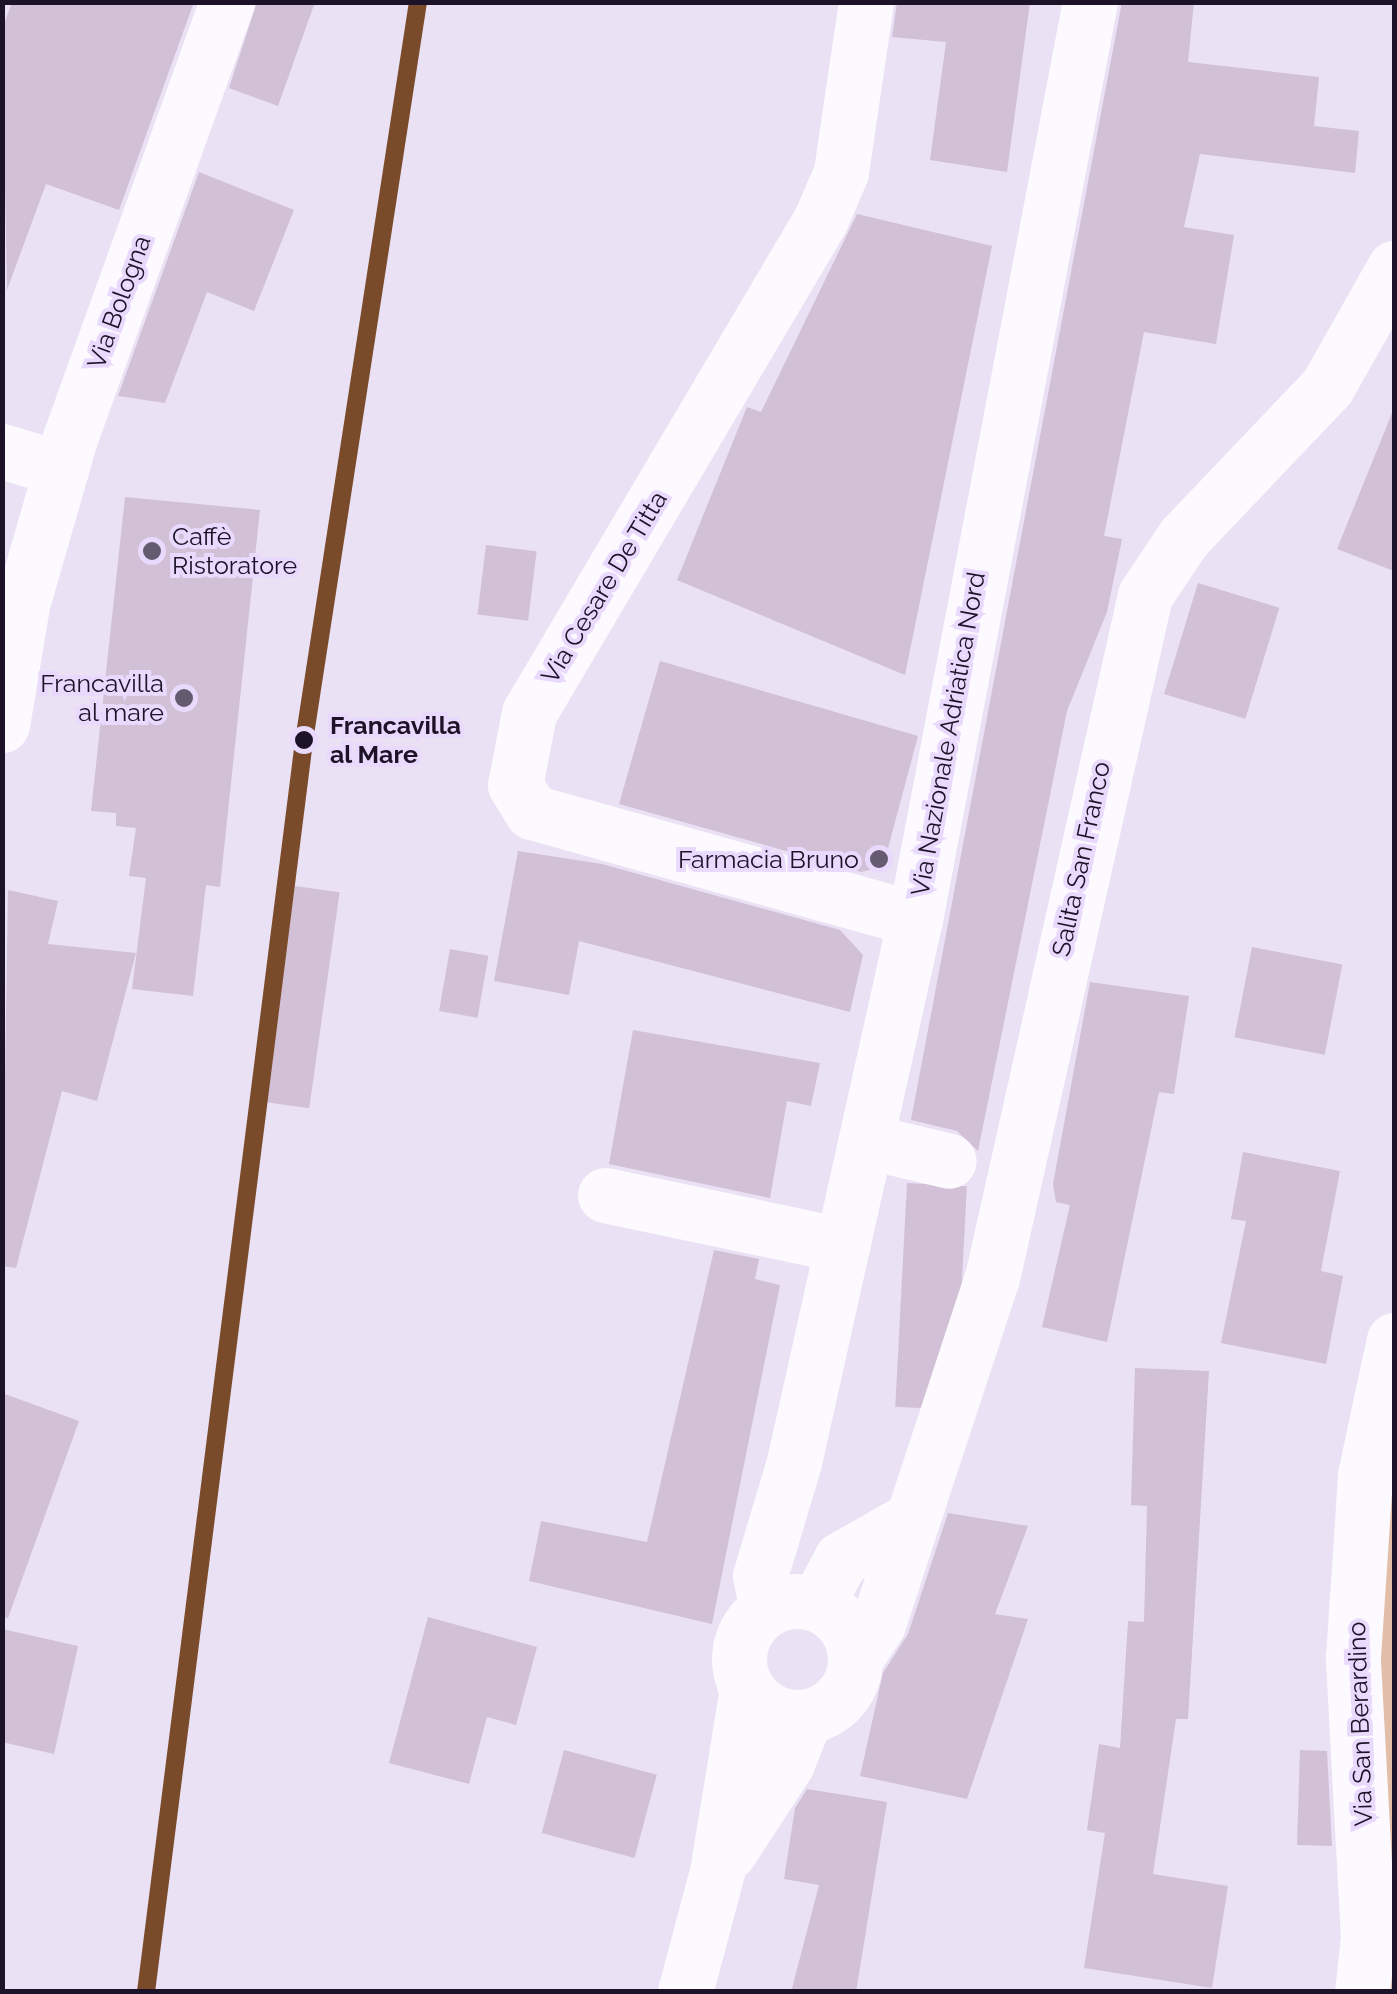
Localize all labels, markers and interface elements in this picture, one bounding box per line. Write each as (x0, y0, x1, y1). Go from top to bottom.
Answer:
street label: Via Bologna (81, 231, 157, 373)
street label: Via Cesare De Titta (535, 485, 673, 689)
place label: Caffè Ristoratore (172, 522, 297, 581)
marker: Caffè Ristoratore (141, 540, 163, 562)
street label: Via Nazionale Adriatica Nord (905, 569, 991, 899)
place label: Francavilla al mare (40, 669, 164, 728)
marker: Francavilla al mare (173, 687, 195, 709)
place label: Francavilla al Mare (330, 711, 461, 770)
marker: Francavilla al Mare (287, 723, 321, 757)
street label: Salita San Franco (1046, 759, 1116, 959)
place label: Farmacia Bruno (678, 844, 859, 874)
marker: Farmacia Bruno (868, 848, 890, 870)
street label: Via San Berardino (1341, 1621, 1379, 1827)

